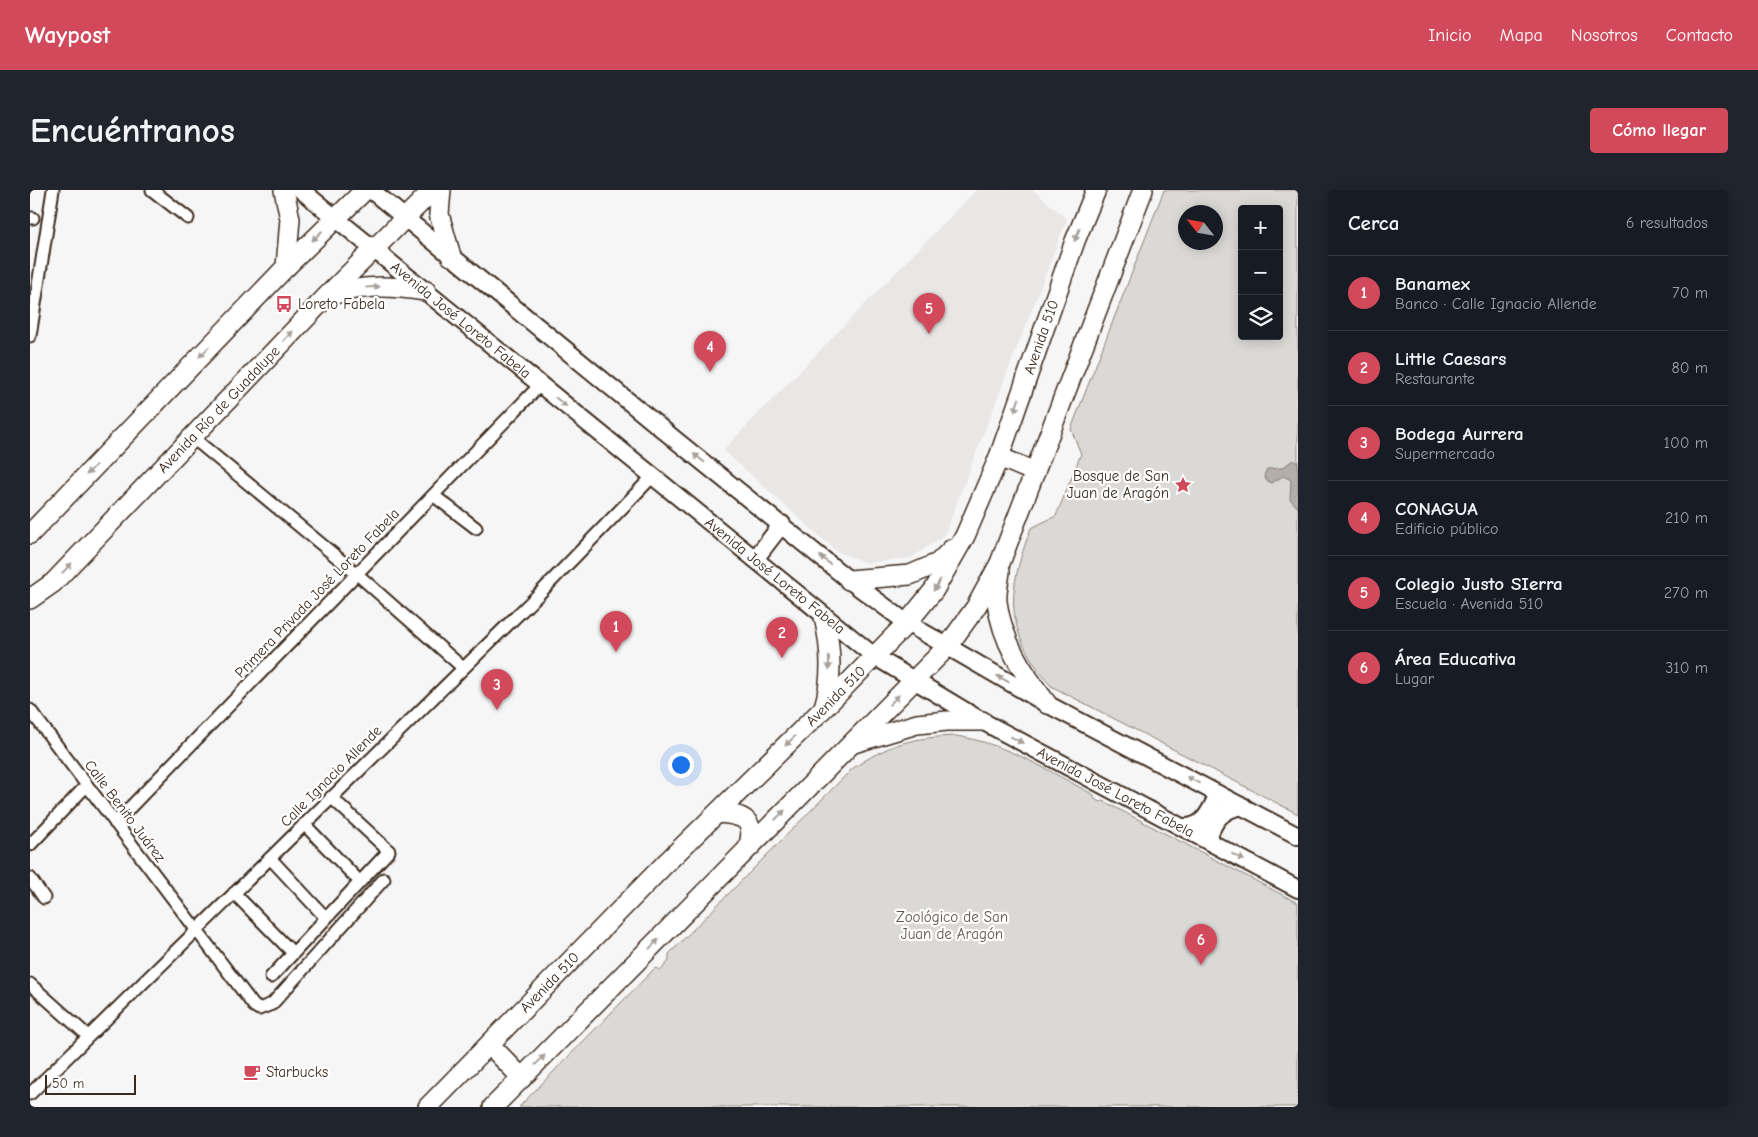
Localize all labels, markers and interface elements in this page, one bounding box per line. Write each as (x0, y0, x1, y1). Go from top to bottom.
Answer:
text: Waypost (25, 21, 110, 49)
text: Inicio (1428, 25, 1472, 46)
text: Mapa (1500, 25, 1543, 46)
text: Nosotros (1571, 25, 1638, 46)
text: Contacto (1666, 25, 1733, 46)
button: Cómo llegar (1590, 108, 1728, 153)
text: Encuéntranos (30, 110, 235, 151)
north arrow (1178, 205, 1223, 250)
map controls (1238, 205, 1283, 340)
button: + (1238, 205, 1283, 250)
text: Cerca (1348, 211, 1399, 235)
text: 6 resultados (1626, 214, 1708, 232)
one-way arrow (1073, 228, 1081, 243)
one-way arrow (312, 230, 324, 242)
button: − (1238, 250, 1283, 295)
street label: Avenida José Loreto Fabela (387, 258, 535, 382)
text: Banamex (1395, 273, 1470, 295)
one-way arrow (365, 282, 381, 290)
text: 1 (1361, 284, 1367, 302)
text: 70 m (1672, 284, 1708, 302)
pin: 5 (913, 293, 945, 334)
bus stop icon: Loreto Fabela (274, 294, 294, 314)
place label: Loreto Fabela (298, 295, 385, 313)
button: layers (1238, 295, 1283, 340)
text: Banco · Calle Ignacio Allende (1395, 295, 1597, 313)
street label: Avenida 510 (1020, 297, 1063, 377)
one-way arrow (282, 331, 294, 343)
pin: 4 (694, 331, 726, 372)
street label: Avenida Río de Guadalupe (154, 342, 284, 477)
one-way arrow (198, 346, 210, 358)
text: Little Caesars (1395, 348, 1506, 370)
text: 2 (1360, 359, 1368, 377)
text: 80 m (1671, 359, 1708, 377)
text: Restaurante (1395, 370, 1475, 388)
one-way arrow (555, 397, 568, 408)
one-way arrow (1013, 397, 1020, 412)
text: Bodega Aurrera (1395, 423, 1524, 445)
text: 3 (1360, 434, 1368, 452)
text: 100 m (1664, 434, 1708, 452)
text: Supermercado (1395, 445, 1495, 463)
one-way arrow (692, 452, 705, 463)
one-way arrow (85, 463, 97, 475)
place label: Bosque de San Juan de Aragón (1067, 467, 1169, 502)
place icon: Bosque de San Juan de Aragón (1173, 475, 1193, 495)
text: CONAGUA (1395, 498, 1478, 520)
street label: Primera Privada José Loreto Fabela (231, 504, 403, 682)
text: 4 (1360, 509, 1368, 527)
text: 210 m (1665, 509, 1708, 527)
street label: Avenida José Loreto Fabela (701, 513, 849, 638)
text: Edificio público (1395, 520, 1499, 538)
one-way arrow (819, 554, 832, 565)
one-way arrow (61, 562, 73, 574)
text: Colegio Justo SIerra (1395, 573, 1563, 595)
one-way arrow (932, 578, 942, 591)
text: 5 (1360, 584, 1368, 602)
text: 270 m (1664, 584, 1708, 602)
text: Escuela · Avenida 510 (1395, 595, 1543, 613)
pin: 1 (600, 611, 632, 652)
pin: 2 (766, 617, 798, 658)
text: Área Educativa (1395, 648, 1516, 670)
one-way arrow (826, 655, 834, 671)
text: 6 (1360, 659, 1368, 677)
text: 310 m (1665, 659, 1708, 677)
street label: Avenida 510 (802, 662, 869, 730)
pin: 3 (481, 669, 513, 710)
text: Lugar (1395, 670, 1434, 688)
one-way arrow (996, 675, 1011, 683)
one-way arrow (888, 694, 900, 706)
street label: Calle Ignacio Allende (277, 721, 386, 830)
one-way arrow (784, 735, 796, 747)
one-way arrow (1009, 736, 1024, 744)
street label: Avenida José Loreto Fabela (1034, 743, 1197, 841)
your location (668, 752, 694, 778)
street label: Calle Benito Juárez (81, 756, 170, 866)
one-way arrow (1186, 776, 1200, 784)
one-way arrow (774, 810, 786, 822)
one-way arrow (1230, 853, 1245, 861)
park label: Zoológico de San Juan de Aragón (896, 908, 1008, 943)
pin: 6 (1185, 924, 1217, 965)
one-way arrow (648, 938, 660, 950)
street label: Avenida 510 (516, 948, 583, 1017)
one-way arrow (534, 1054, 546, 1066)
cafe icon: Starbucks (242, 1062, 262, 1082)
place label: Starbucks (266, 1063, 328, 1081)
scale bar (45, 1072, 136, 1095)
text: 50 m (52, 1075, 84, 1092)

